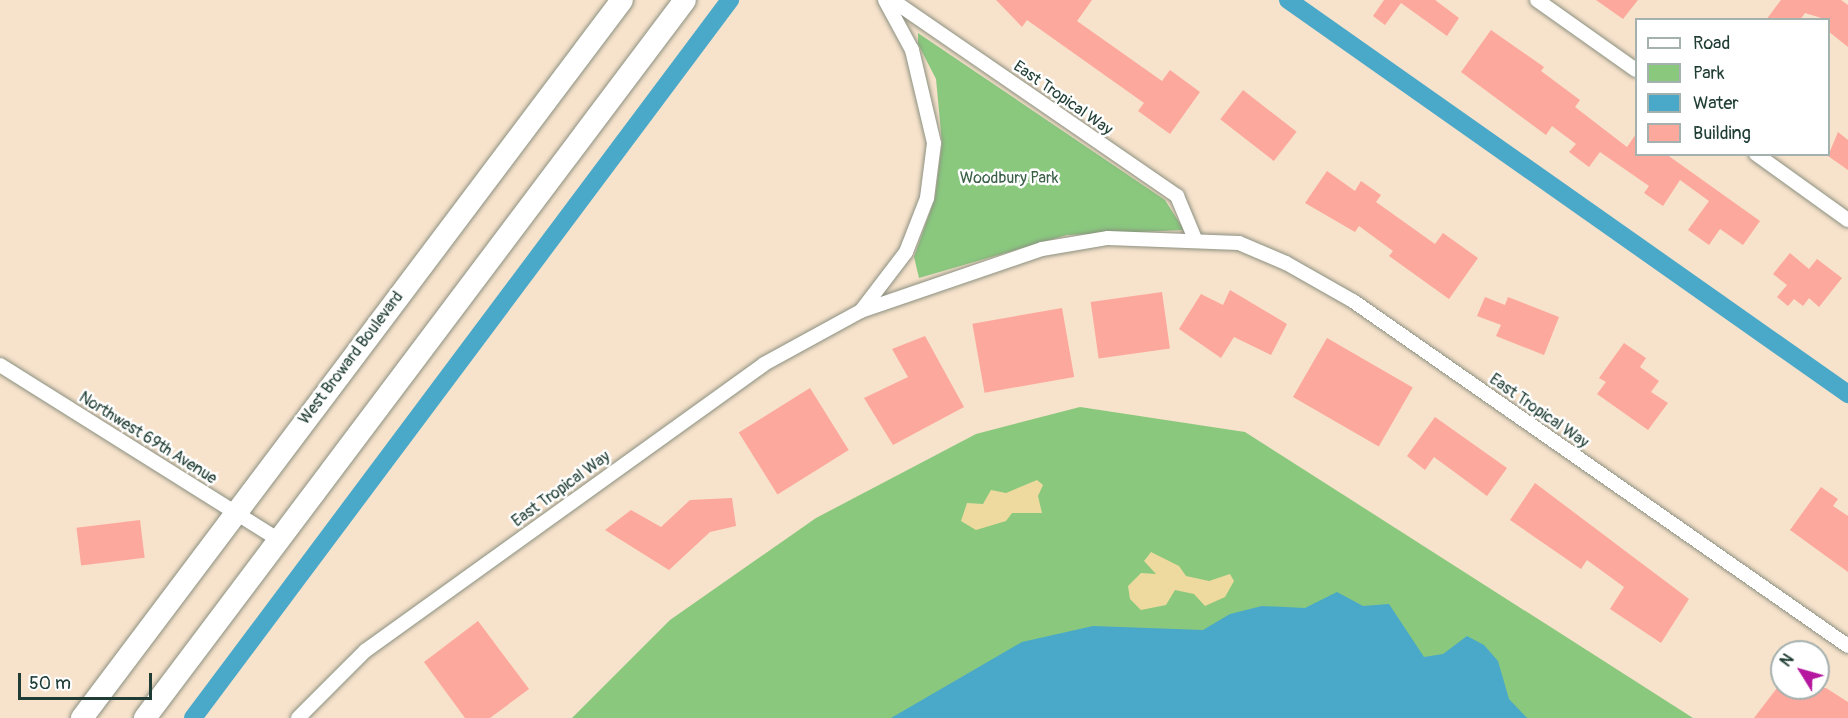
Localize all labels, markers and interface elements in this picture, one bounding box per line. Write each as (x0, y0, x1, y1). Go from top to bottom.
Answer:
legend (1635, 18, 1830, 156)
text: Road (1693, 32, 1730, 55)
street label: East Tropical Way (1010, 57, 1116, 139)
text: Park (1693, 62, 1725, 85)
text: Water (1693, 92, 1739, 115)
text: Building (1693, 122, 1751, 145)
park label: Woodbury Park (960, 168, 1058, 188)
street label: West Broward Boulevard (295, 288, 407, 428)
street label: East Tropical Way (1486, 370, 1592, 452)
street label: Northwest 69th Avenue (75, 388, 221, 488)
street label: East Tropical Way (508, 447, 614, 531)
north arrow (1770, 640, 1830, 700)
text: N (1776, 650, 1798, 671)
scale bar (21, 661, 154, 699)
text: 50 m (29, 672, 71, 695)

